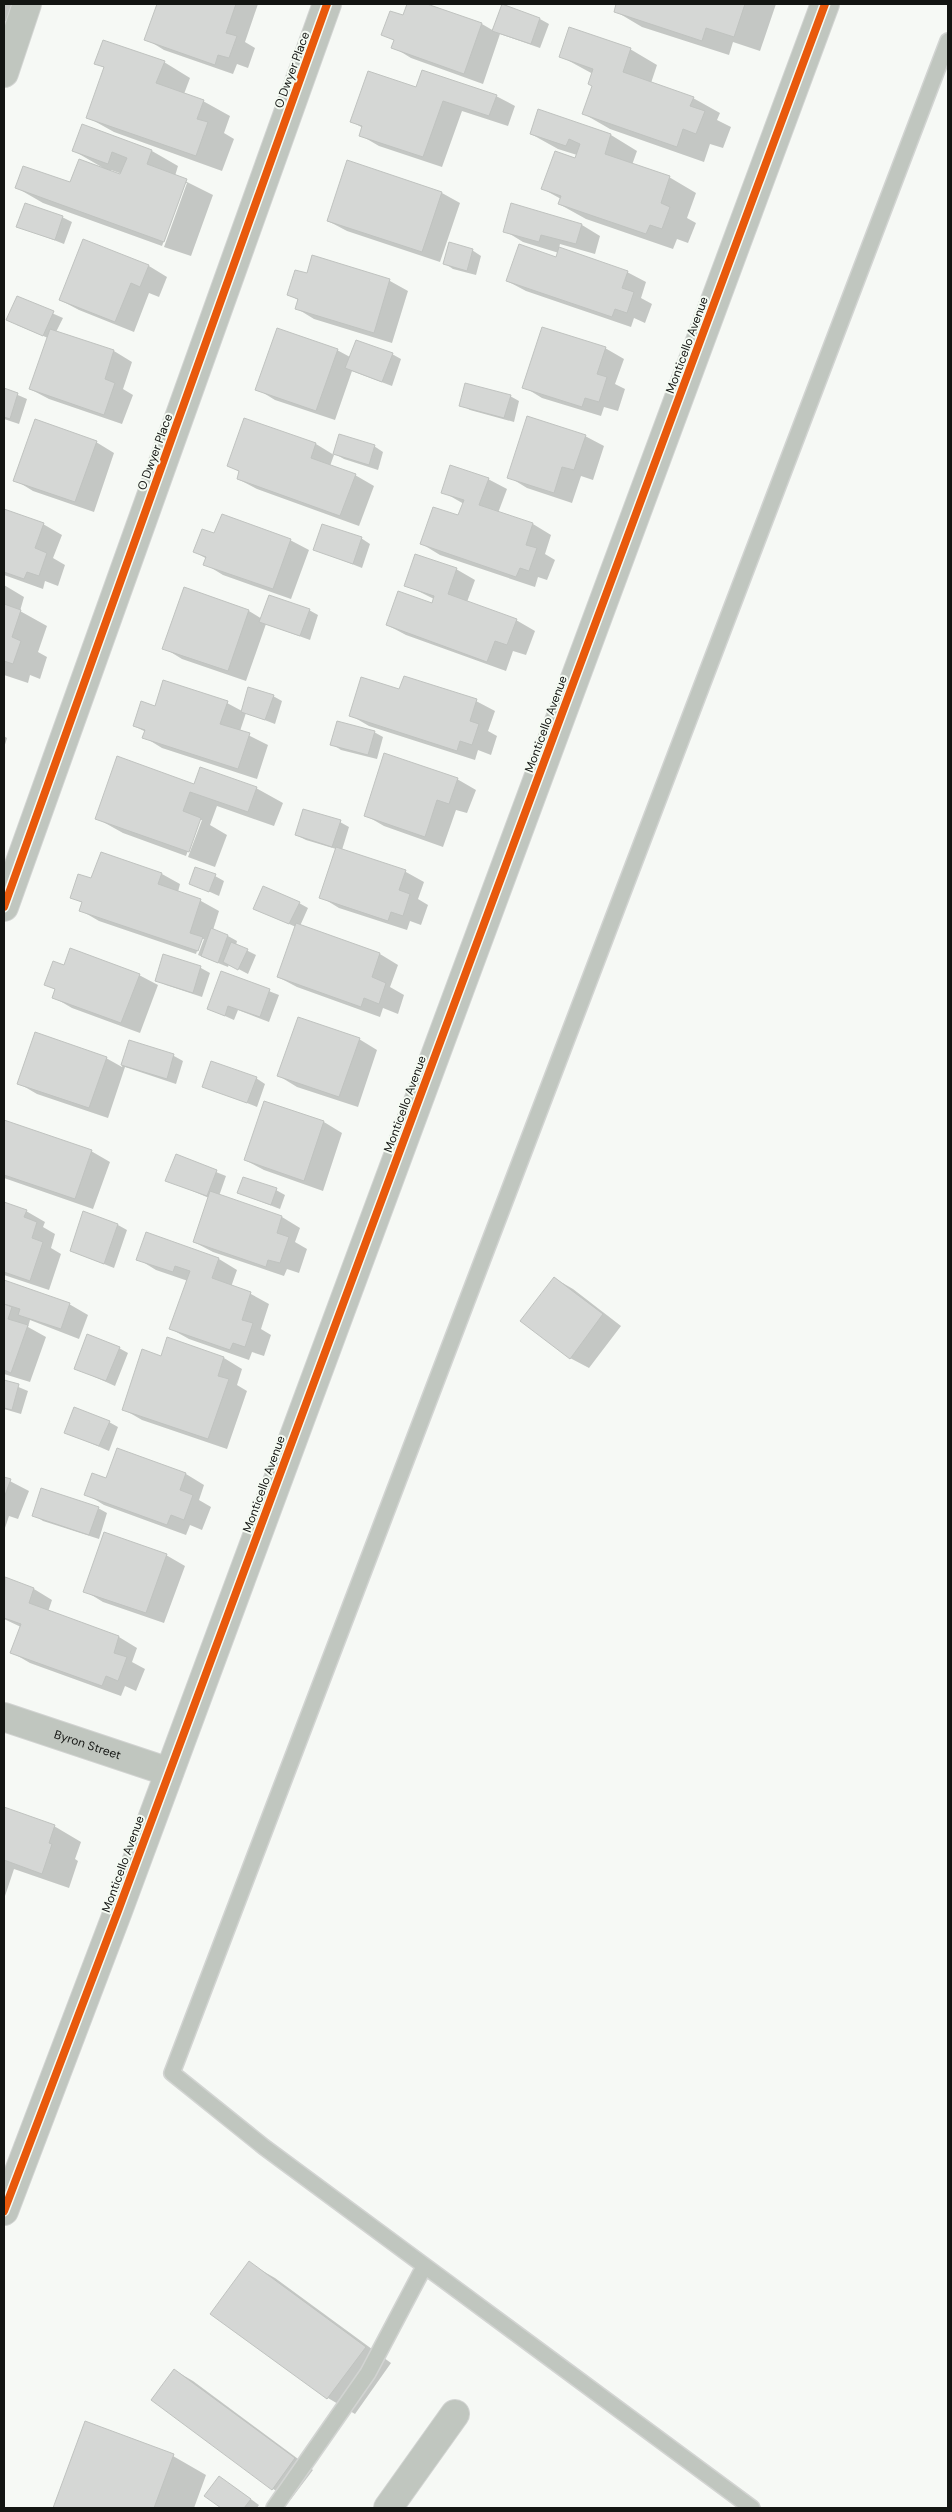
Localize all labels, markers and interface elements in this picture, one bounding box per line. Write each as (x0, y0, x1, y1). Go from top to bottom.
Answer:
street label: O Dwyer Place (271, 29, 313, 110)
street label: Monticello Avenue (662, 294, 712, 396)
street label: O Dwyer Place (134, 411, 176, 492)
street label: Monticello Avenue (521, 673, 571, 775)
street label: Monticello Avenue (380, 1053, 430, 1155)
street label: Monticello Avenue (239, 1433, 289, 1535)
street label: Byron Street (52, 1726, 123, 1763)
street label: Monticello Avenue (98, 1813, 148, 1915)

